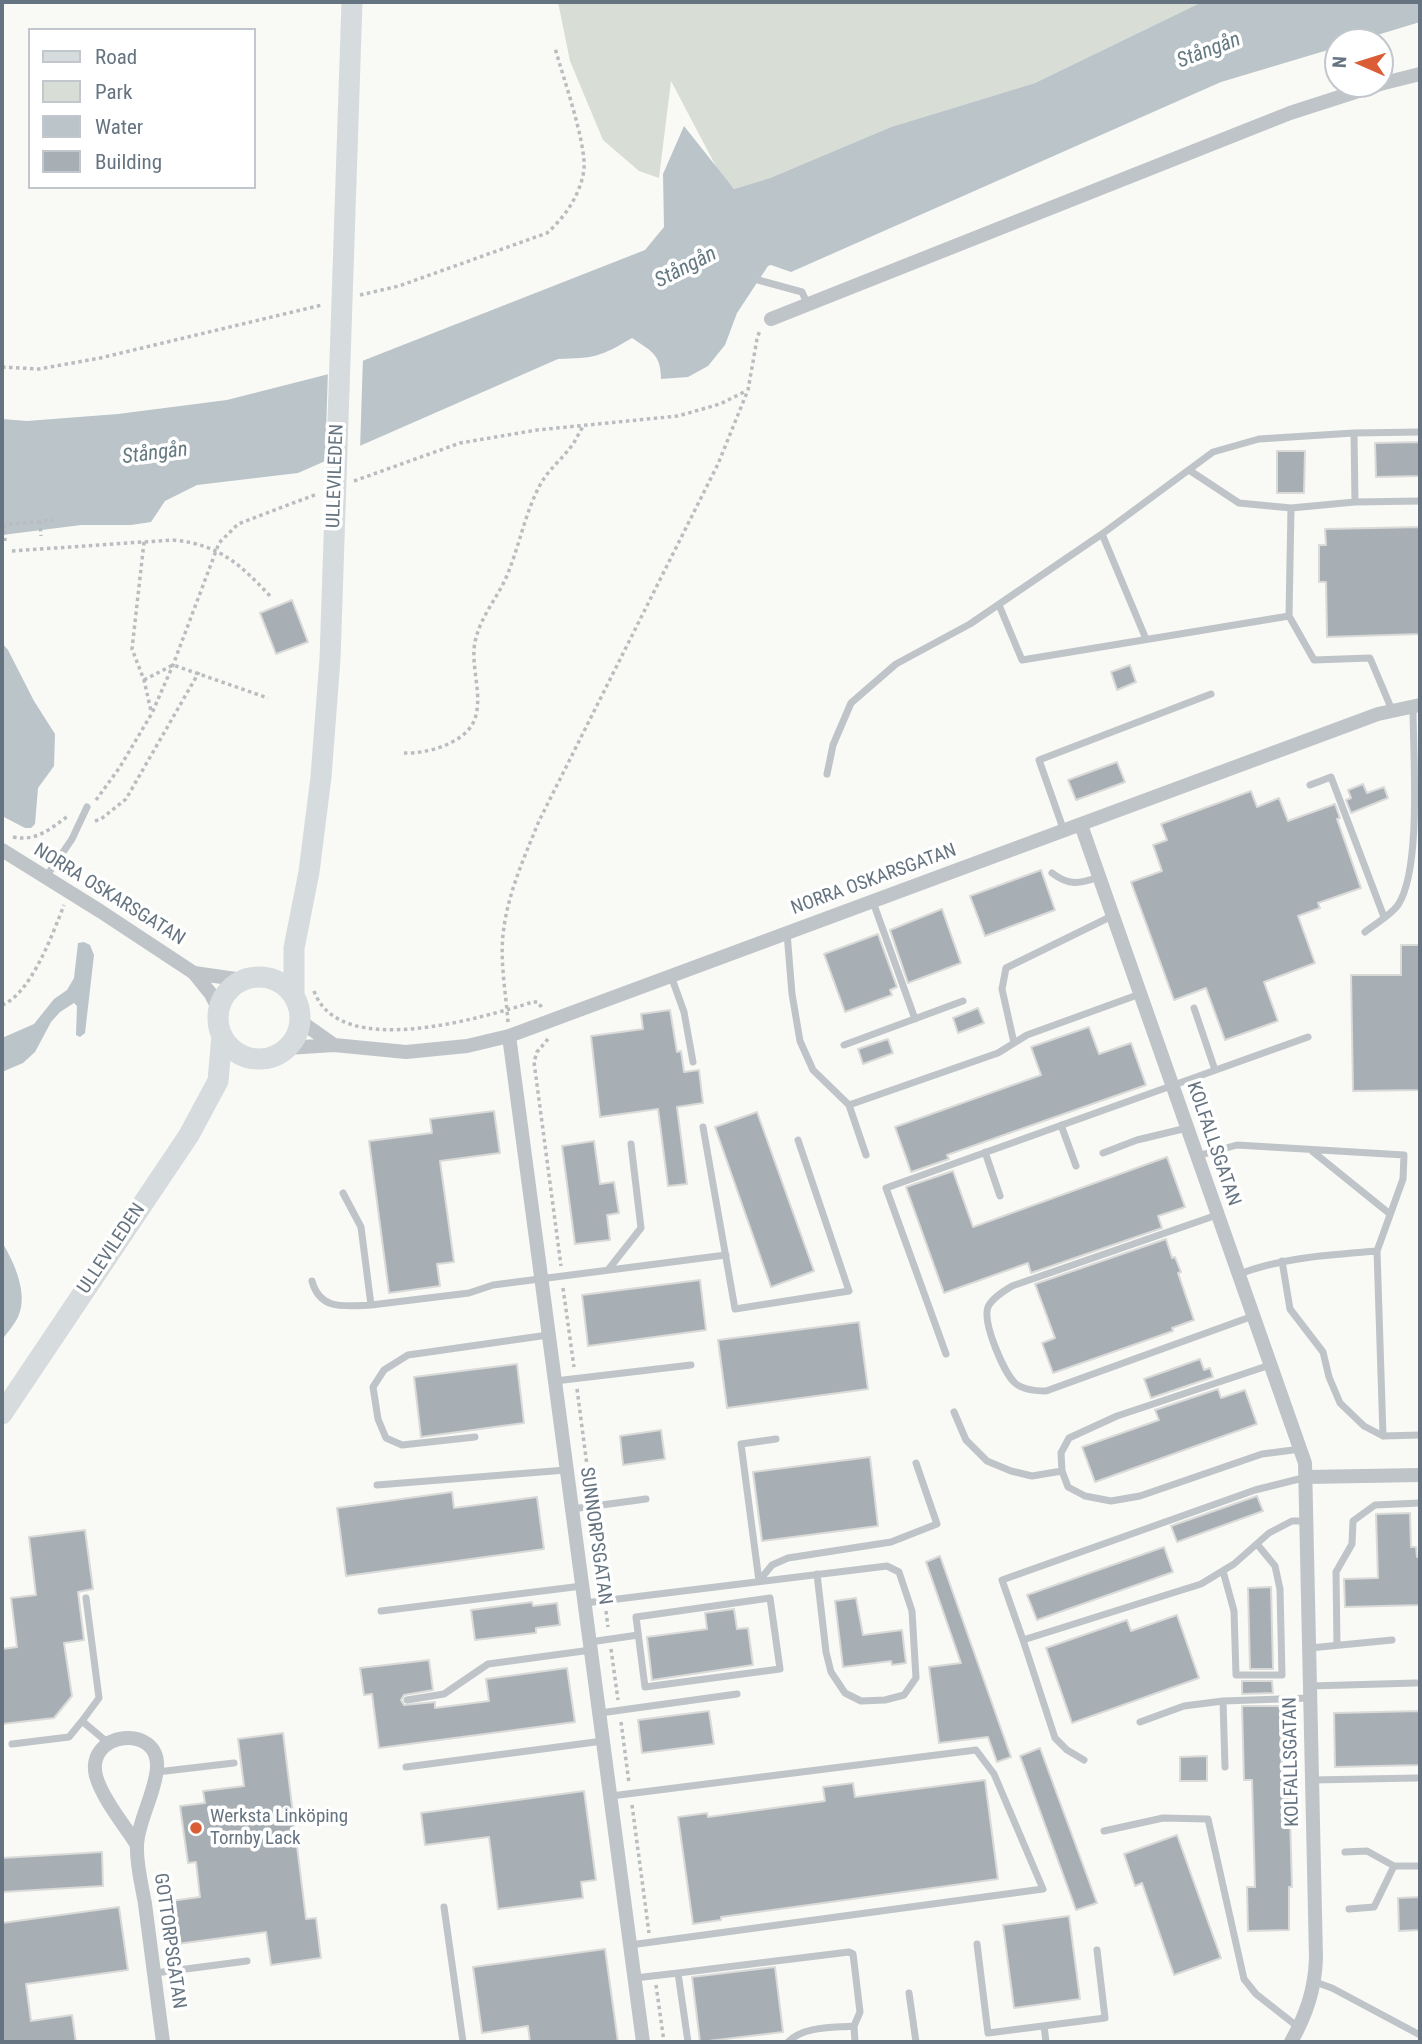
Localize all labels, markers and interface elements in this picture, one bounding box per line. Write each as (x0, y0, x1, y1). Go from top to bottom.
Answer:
water label: Stångån (1174, 27, 1244, 75)
legend (28, 28, 256, 189)
north arrow (1324, 28, 1394, 98)
text: Road (95, 45, 137, 69)
text: N (1328, 56, 1351, 68)
text: Park (95, 80, 132, 104)
text: Water (95, 115, 143, 139)
text: Building (95, 150, 162, 174)
water label: Stångån (651, 242, 721, 294)
street label: ULLEVILEDEN (323, 424, 349, 528)
water label: Stångån (121, 437, 189, 471)
street label: NORRA OSKARSGATAN (29, 839, 189, 951)
street label: NORRA OSKARSGATAN (788, 840, 960, 920)
street label: KOLFALLSGATAN (1181, 1079, 1245, 1209)
street label: ULLEVILEDEN (73, 1199, 151, 1299)
street label: SUNNORPSGATAN (574, 1466, 616, 1606)
street label: KOLFALLSGATAN (1279, 1697, 1305, 1827)
place label: Werksta Linköping Tornby Lack (210, 1806, 348, 1850)
marker: Werksta Linköping Tornby Lack (188, 1820, 204, 1836)
street label: GOTTORPSGATAN (148, 1872, 190, 2010)

